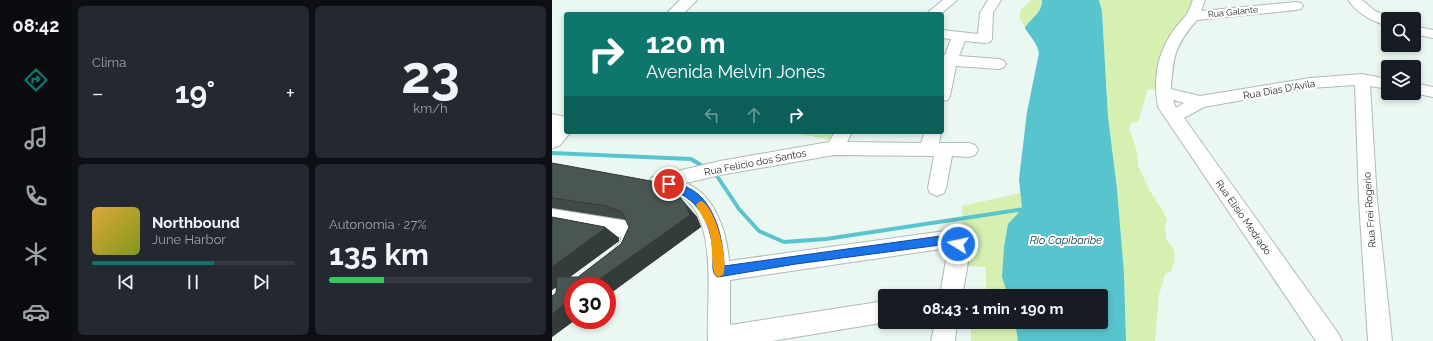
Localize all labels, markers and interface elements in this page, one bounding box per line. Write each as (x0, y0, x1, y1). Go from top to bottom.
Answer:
street label: Rua Galante (1207, 4, 1259, 20)
map controls (1381, 12, 1421, 100)
button: search (1381, 12, 1421, 52)
text: 08:42 (13, 15, 59, 36)
text: 120 m (646, 27, 726, 60)
icon: right (580, 28, 632, 80)
text: 23 (401, 44, 460, 105)
text: Clima (92, 55, 126, 70)
button: layers (1381, 60, 1421, 100)
text: Avenida Melvin Jones (646, 61, 825, 82)
icon: directions (22, 66, 50, 94)
text: 19° (175, 75, 215, 110)
street label: Rua Dias D'Avila (1242, 78, 1316, 101)
text: − (92, 80, 104, 106)
text: + (286, 80, 295, 106)
text: km/h (413, 101, 448, 116)
icon: left (701, 104, 723, 126)
icon: ahead (743, 104, 765, 126)
icon: right (785, 104, 807, 126)
icon: music (22, 124, 50, 152)
street label: Rua Felicio dos Santos (703, 147, 807, 178)
pin (652, 167, 686, 201)
street label: Rua Frei Rogerio (1361, 172, 1378, 248)
icon: arrive (658, 173, 680, 195)
street label: Rua Elísio Medrado (1214, 178, 1274, 257)
icon: phone (22, 182, 50, 210)
text: Northbound (152, 214, 240, 232)
text: Autonomia · 27% (329, 217, 427, 232)
position arrow (937, 223, 979, 265)
text: June Harbor (152, 232, 226, 247)
water label: Rio Capibaribe (1030, 234, 1102, 247)
text: 135 km (329, 237, 429, 272)
icon: climate (22, 240, 50, 268)
icon: previous (115, 271, 137, 293)
icon: pause (182, 271, 204, 293)
icon: next (250, 271, 272, 293)
speed limit sign: 30 (564, 277, 616, 329)
icon: car (22, 298, 50, 326)
text: 08:43 · 1 min · 190 m (923, 300, 1063, 318)

